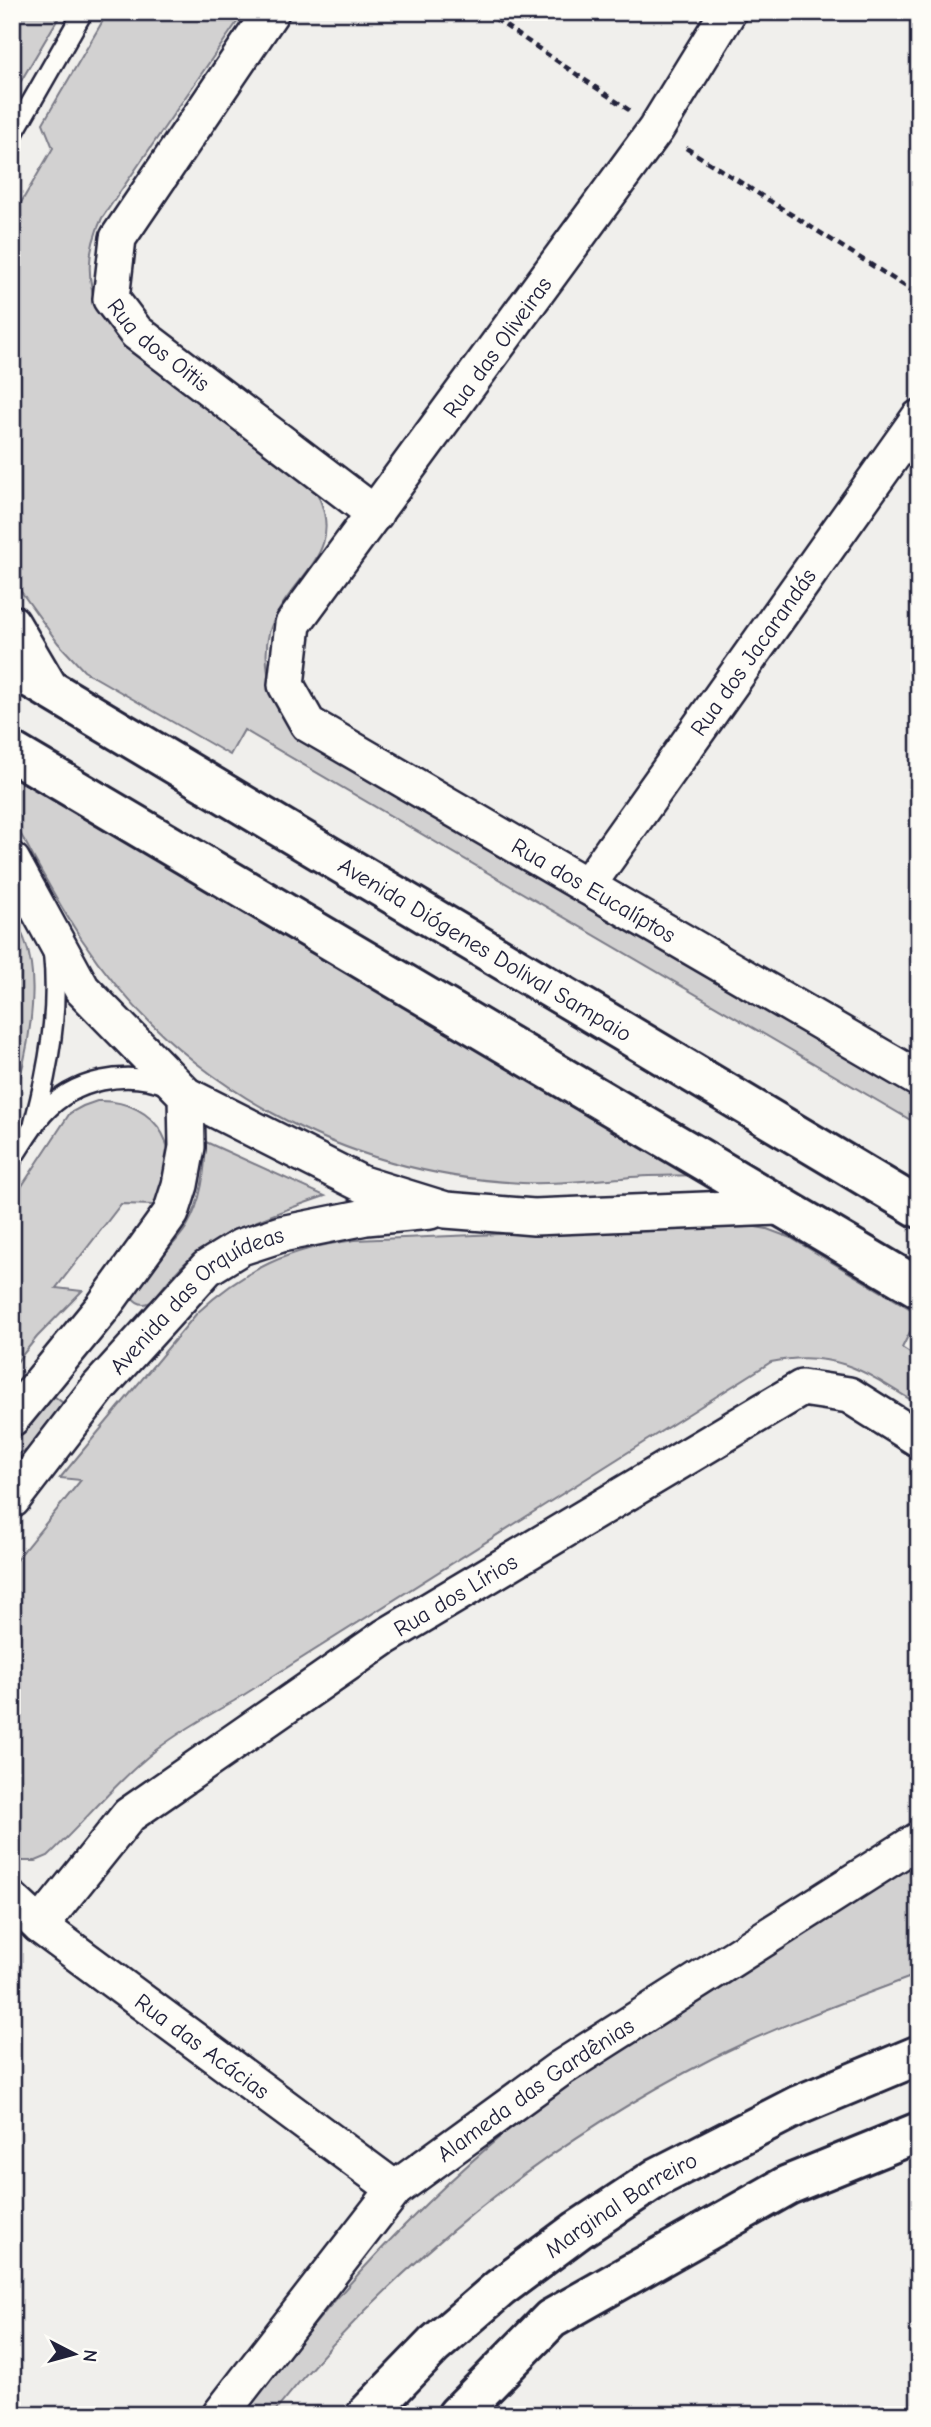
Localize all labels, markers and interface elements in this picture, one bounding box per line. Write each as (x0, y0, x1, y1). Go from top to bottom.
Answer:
street label: Rua das Oliveiras (437, 272, 558, 423)
street label: Rua dos Oitis (101, 293, 215, 397)
street label: Rua dos Jacarandás (685, 563, 822, 741)
street label: Rua dos Eucalíptos (507, 832, 680, 949)
street label: Avenida Diógenes Dolival Sampaio (333, 852, 636, 1048)
street label: Avenida das Orquídeas (104, 1221, 287, 1380)
street label: Rua dos Lírios (389, 1548, 522, 1643)
street label: Rua das Acácias (129, 1988, 274, 2105)
street label: Alameda das Gardênias (432, 2012, 639, 2168)
street label: Marginal Barreiro (540, 2146, 702, 2264)
north arrow (38, 2318, 108, 2388)
text: N (78, 2348, 101, 2363)

